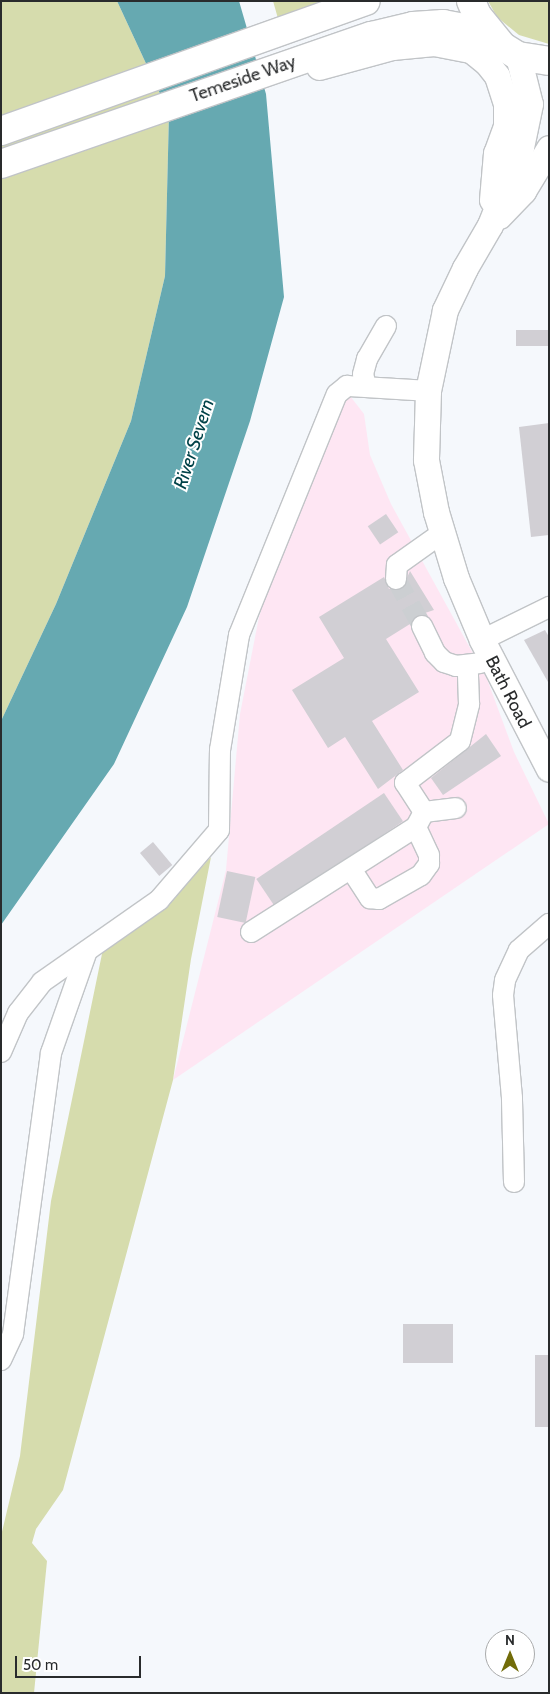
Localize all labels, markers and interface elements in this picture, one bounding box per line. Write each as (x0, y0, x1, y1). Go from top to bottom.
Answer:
street label: Temeside Way (187, 51, 299, 107)
water label: River Severn (169, 396, 219, 492)
street label: Bath Road (481, 652, 535, 732)
north arrow (485, 1629, 535, 1679)
text: N (505, 1631, 515, 1649)
scale bar (18, 1646, 144, 1678)
text: 50 m (23, 1656, 58, 1674)

